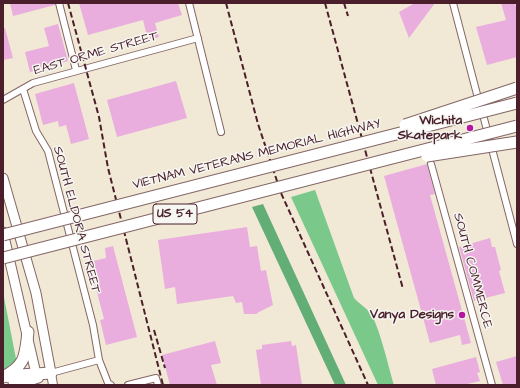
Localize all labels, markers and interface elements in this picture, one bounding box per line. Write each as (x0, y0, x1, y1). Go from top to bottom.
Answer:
street label: EAST ORME STREET (32, 29, 160, 79)
place label: Wichita Skatepark (398, 113, 462, 144)
street label: VIETNAM VETERANS MEMORIAL HIGHWAY (131, 117, 383, 193)
marker: Wichita Skatepark (465, 123, 475, 133)
street label: SOUTH ELDORA STREET (49, 145, 103, 295)
road number: US 54 (153, 204, 197, 224)
street label: SOUTH COMMERCE (449, 212, 495, 330)
place label: Vanya Designs (370, 307, 454, 323)
marker: Vanya Designs (457, 310, 467, 320)

